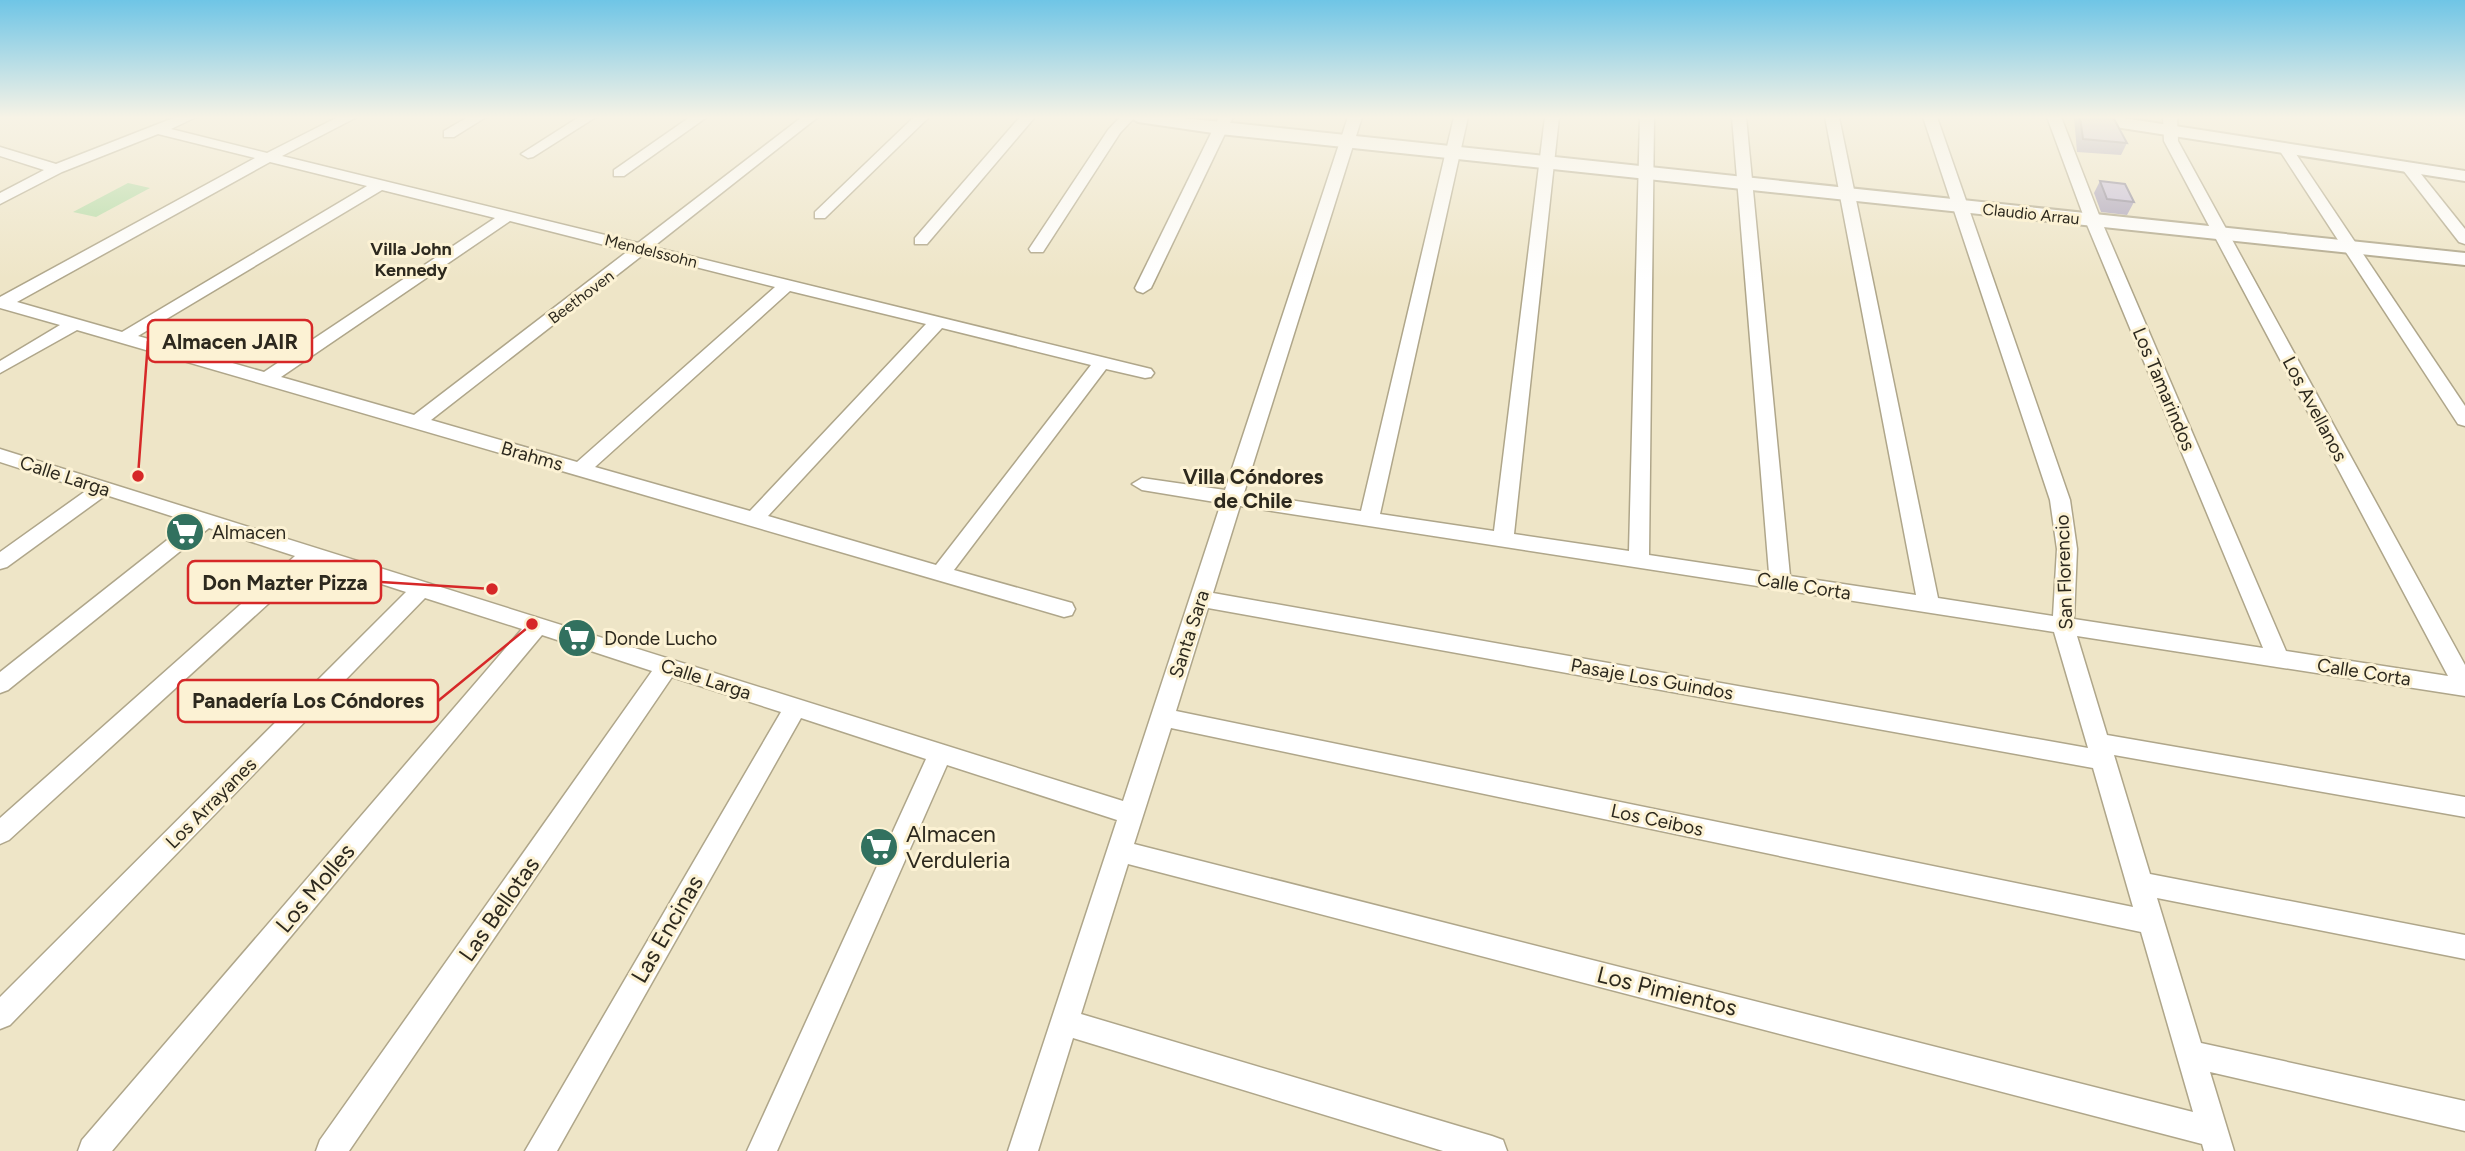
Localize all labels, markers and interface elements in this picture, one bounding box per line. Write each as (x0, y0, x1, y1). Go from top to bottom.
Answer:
street label: Claudio Arrau (1982, 199, 2080, 229)
street label: Mendelssohn (603, 230, 699, 272)
district label: Villa John Kennedy (370, 238, 452, 281)
street label: Beethoven (544, 266, 618, 328)
callout: Almacen JAIR (148, 320, 312, 362)
street label: Los Tamarindos (2128, 324, 2200, 454)
text: Almacen JAIR (162, 329, 298, 354)
street label: Los Avellanos (2278, 353, 2352, 466)
street label: Brahms (498, 436, 566, 476)
street label: Calle Larga (17, 451, 113, 501)
district label: Villa Cóndores de Chile (1183, 464, 1324, 513)
supermarket icon: Almacen (164, 511, 206, 553)
street label: San Florencio (2050, 514, 2078, 630)
place label: Almacen (212, 521, 286, 544)
callout: Don Mazter Pizza (188, 561, 381, 603)
street label: Calle Corta (1755, 567, 1853, 605)
text: Don Mazter Pizza (202, 570, 368, 595)
street label: Santa Sara (1164, 587, 1214, 681)
supermarket icon: Donde Lucho (556, 617, 598, 659)
place label: Donde Lucho (604, 627, 717, 650)
street label: Pasaje Los Guindos (1569, 653, 1735, 705)
street label: Calle Corta (2315, 653, 2413, 691)
street label: Calle Larga (658, 654, 754, 704)
callout: Panadería Los Cóndores (178, 680, 438, 722)
text: Panadería Los Cóndores (192, 688, 424, 713)
street label: Los Arrayanes (161, 753, 261, 853)
street label: Los Ceibos (1609, 799, 1705, 841)
place label: Almacen Verduleria (906, 820, 1010, 874)
supermarket icon: Almacen Verduleria (858, 826, 900, 868)
street label: Los Molles (270, 838, 360, 938)
street label: Las Bellotas (453, 851, 545, 967)
street label: Las Encinas (625, 870, 709, 988)
street label: Los Pimientos (1594, 960, 1740, 1022)

